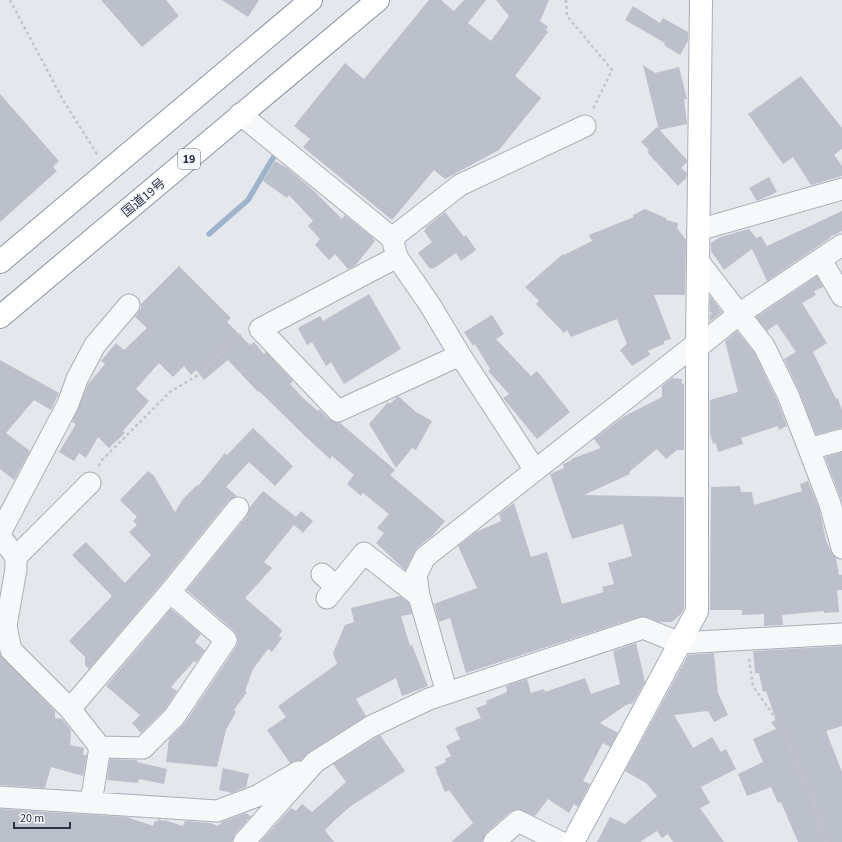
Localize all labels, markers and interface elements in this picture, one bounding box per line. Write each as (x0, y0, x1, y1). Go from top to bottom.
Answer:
road number: 19 (178, 149, 200, 169)
street label: 国道19号 (118, 174, 169, 221)
scale bar (14, 804, 70, 830)
text: 20 m (20, 810, 44, 827)

